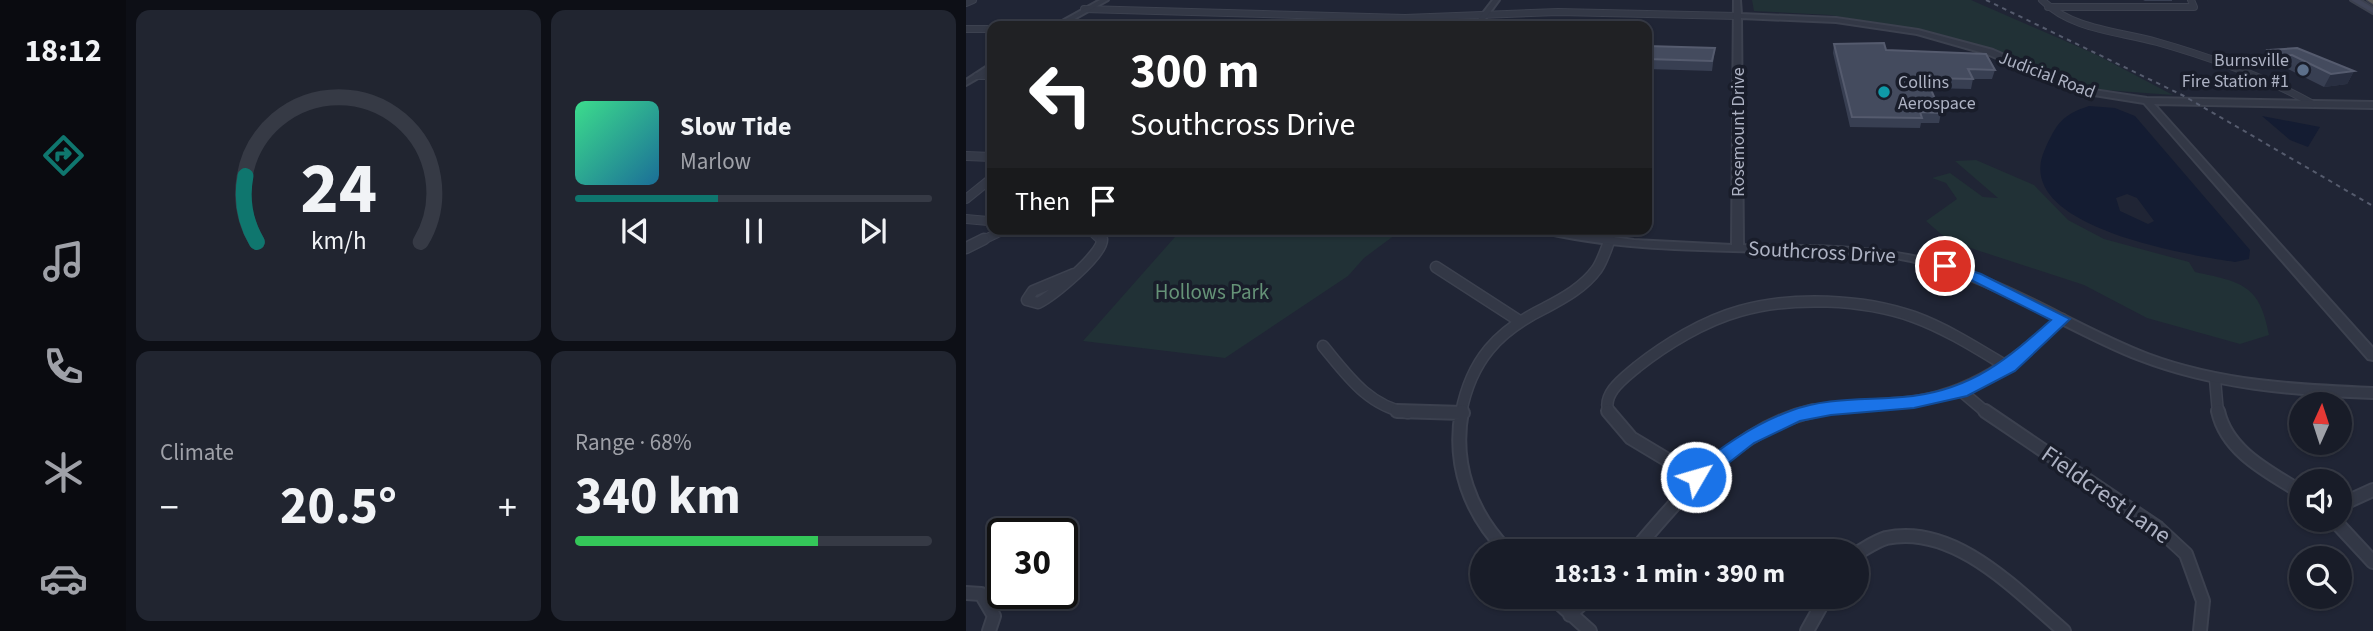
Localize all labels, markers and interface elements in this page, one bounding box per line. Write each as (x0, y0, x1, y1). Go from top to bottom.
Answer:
text: 18:12 (24, 28, 102, 74)
text: 300 m (1130, 37, 1259, 107)
street label: Judicial Road (1995, 45, 2099, 105)
place label: Burnsville Fire Station #1 (2182, 48, 2289, 94)
icon: left (1015, 49, 1106, 140)
marker: Burnsville Fire Station #1 (2295, 62, 2311, 78)
street label: Rosemount Drive (1726, 67, 1751, 197)
place label: Collins Aerospace (1898, 70, 1976, 116)
marker: Collins Aerospace (1876, 84, 1892, 100)
text: Southcross Drive (1130, 102, 1355, 148)
text: Slow Tide (680, 108, 791, 145)
icon: directions (39, 131, 88, 180)
text: 24 (300, 137, 377, 241)
text: Marlow (680, 145, 751, 178)
icon: arrive (1084, 182, 1122, 220)
text: Then (1015, 183, 1070, 220)
icon: previous (616, 212, 654, 250)
icon: pause (735, 212, 773, 250)
icon: next (854, 212, 892, 250)
text: km/h (311, 223, 366, 259)
street label: Southcross Drive (1747, 233, 1897, 271)
pin (1915, 236, 1975, 296)
icon: music (39, 237, 88, 286)
icon: arrive (1926, 247, 1964, 285)
park label: Hollows Park (1155, 277, 1270, 307)
icon: phone (39, 342, 88, 391)
north arrow (2289, 392, 2352, 455)
map controls (2289, 392, 2352, 609)
text: Range · 68% (575, 426, 692, 459)
text: Climate (160, 436, 234, 469)
street label: Fieldcrest Lane (2034, 437, 2178, 553)
position arrow (1659, 440, 1733, 514)
icon: climate (39, 448, 88, 497)
text: 340 km (575, 460, 741, 534)
button: sound (2289, 469, 2352, 532)
text: 20.5° (280, 470, 397, 544)
text: − (160, 481, 179, 535)
text: + (498, 481, 517, 535)
speed limit sign: 30 (987, 518, 1078, 609)
button: search (2289, 546, 2352, 609)
icon: car (39, 554, 88, 603)
text: 18:13 · 1 min · 390 m (1554, 555, 1785, 592)

